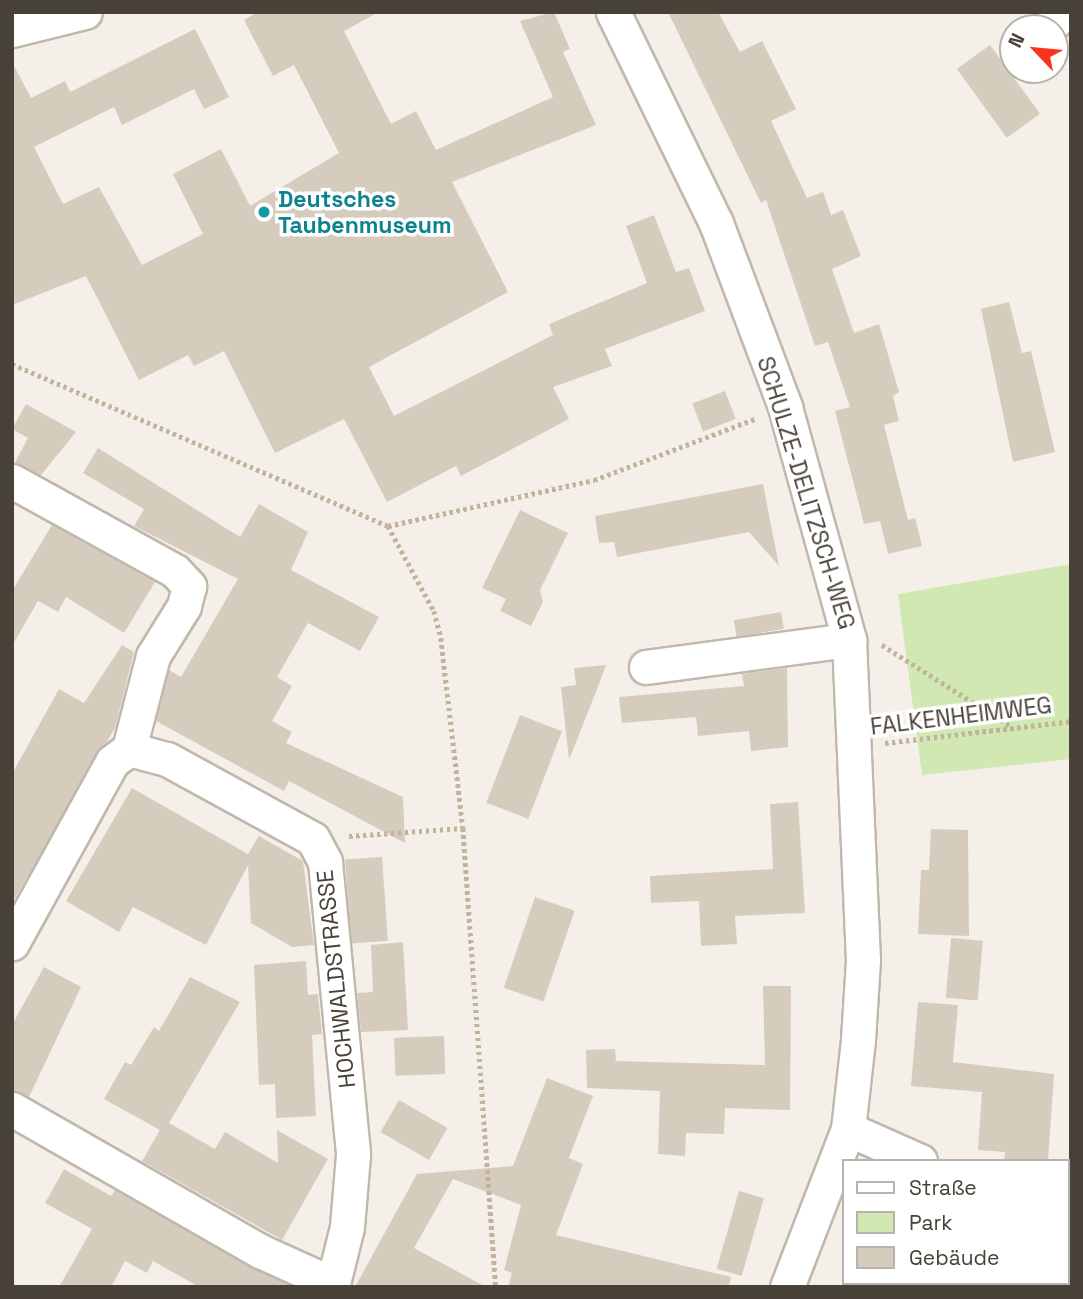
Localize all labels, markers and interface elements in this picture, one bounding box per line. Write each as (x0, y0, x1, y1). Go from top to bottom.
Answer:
north arrow (999, 14, 1069, 84)
text: N (1002, 29, 1030, 52)
place label: Deutsches Taubenmuseum (278, 185, 452, 239)
marker: Deutsches Taubenmuseum (256, 204, 272, 220)
street label: SCHULZE-DELITZSCH-WEG (751, 353, 861, 633)
street label: FALKENHEIMWEG (869, 691, 1053, 741)
street label: HOCHWALDSTRASSE (311, 869, 361, 1089)
legend (842, 1159, 1069, 1285)
text: Straße (909, 1174, 977, 1201)
text: Park (909, 1209, 953, 1236)
text: Gebäude (909, 1244, 999, 1271)

